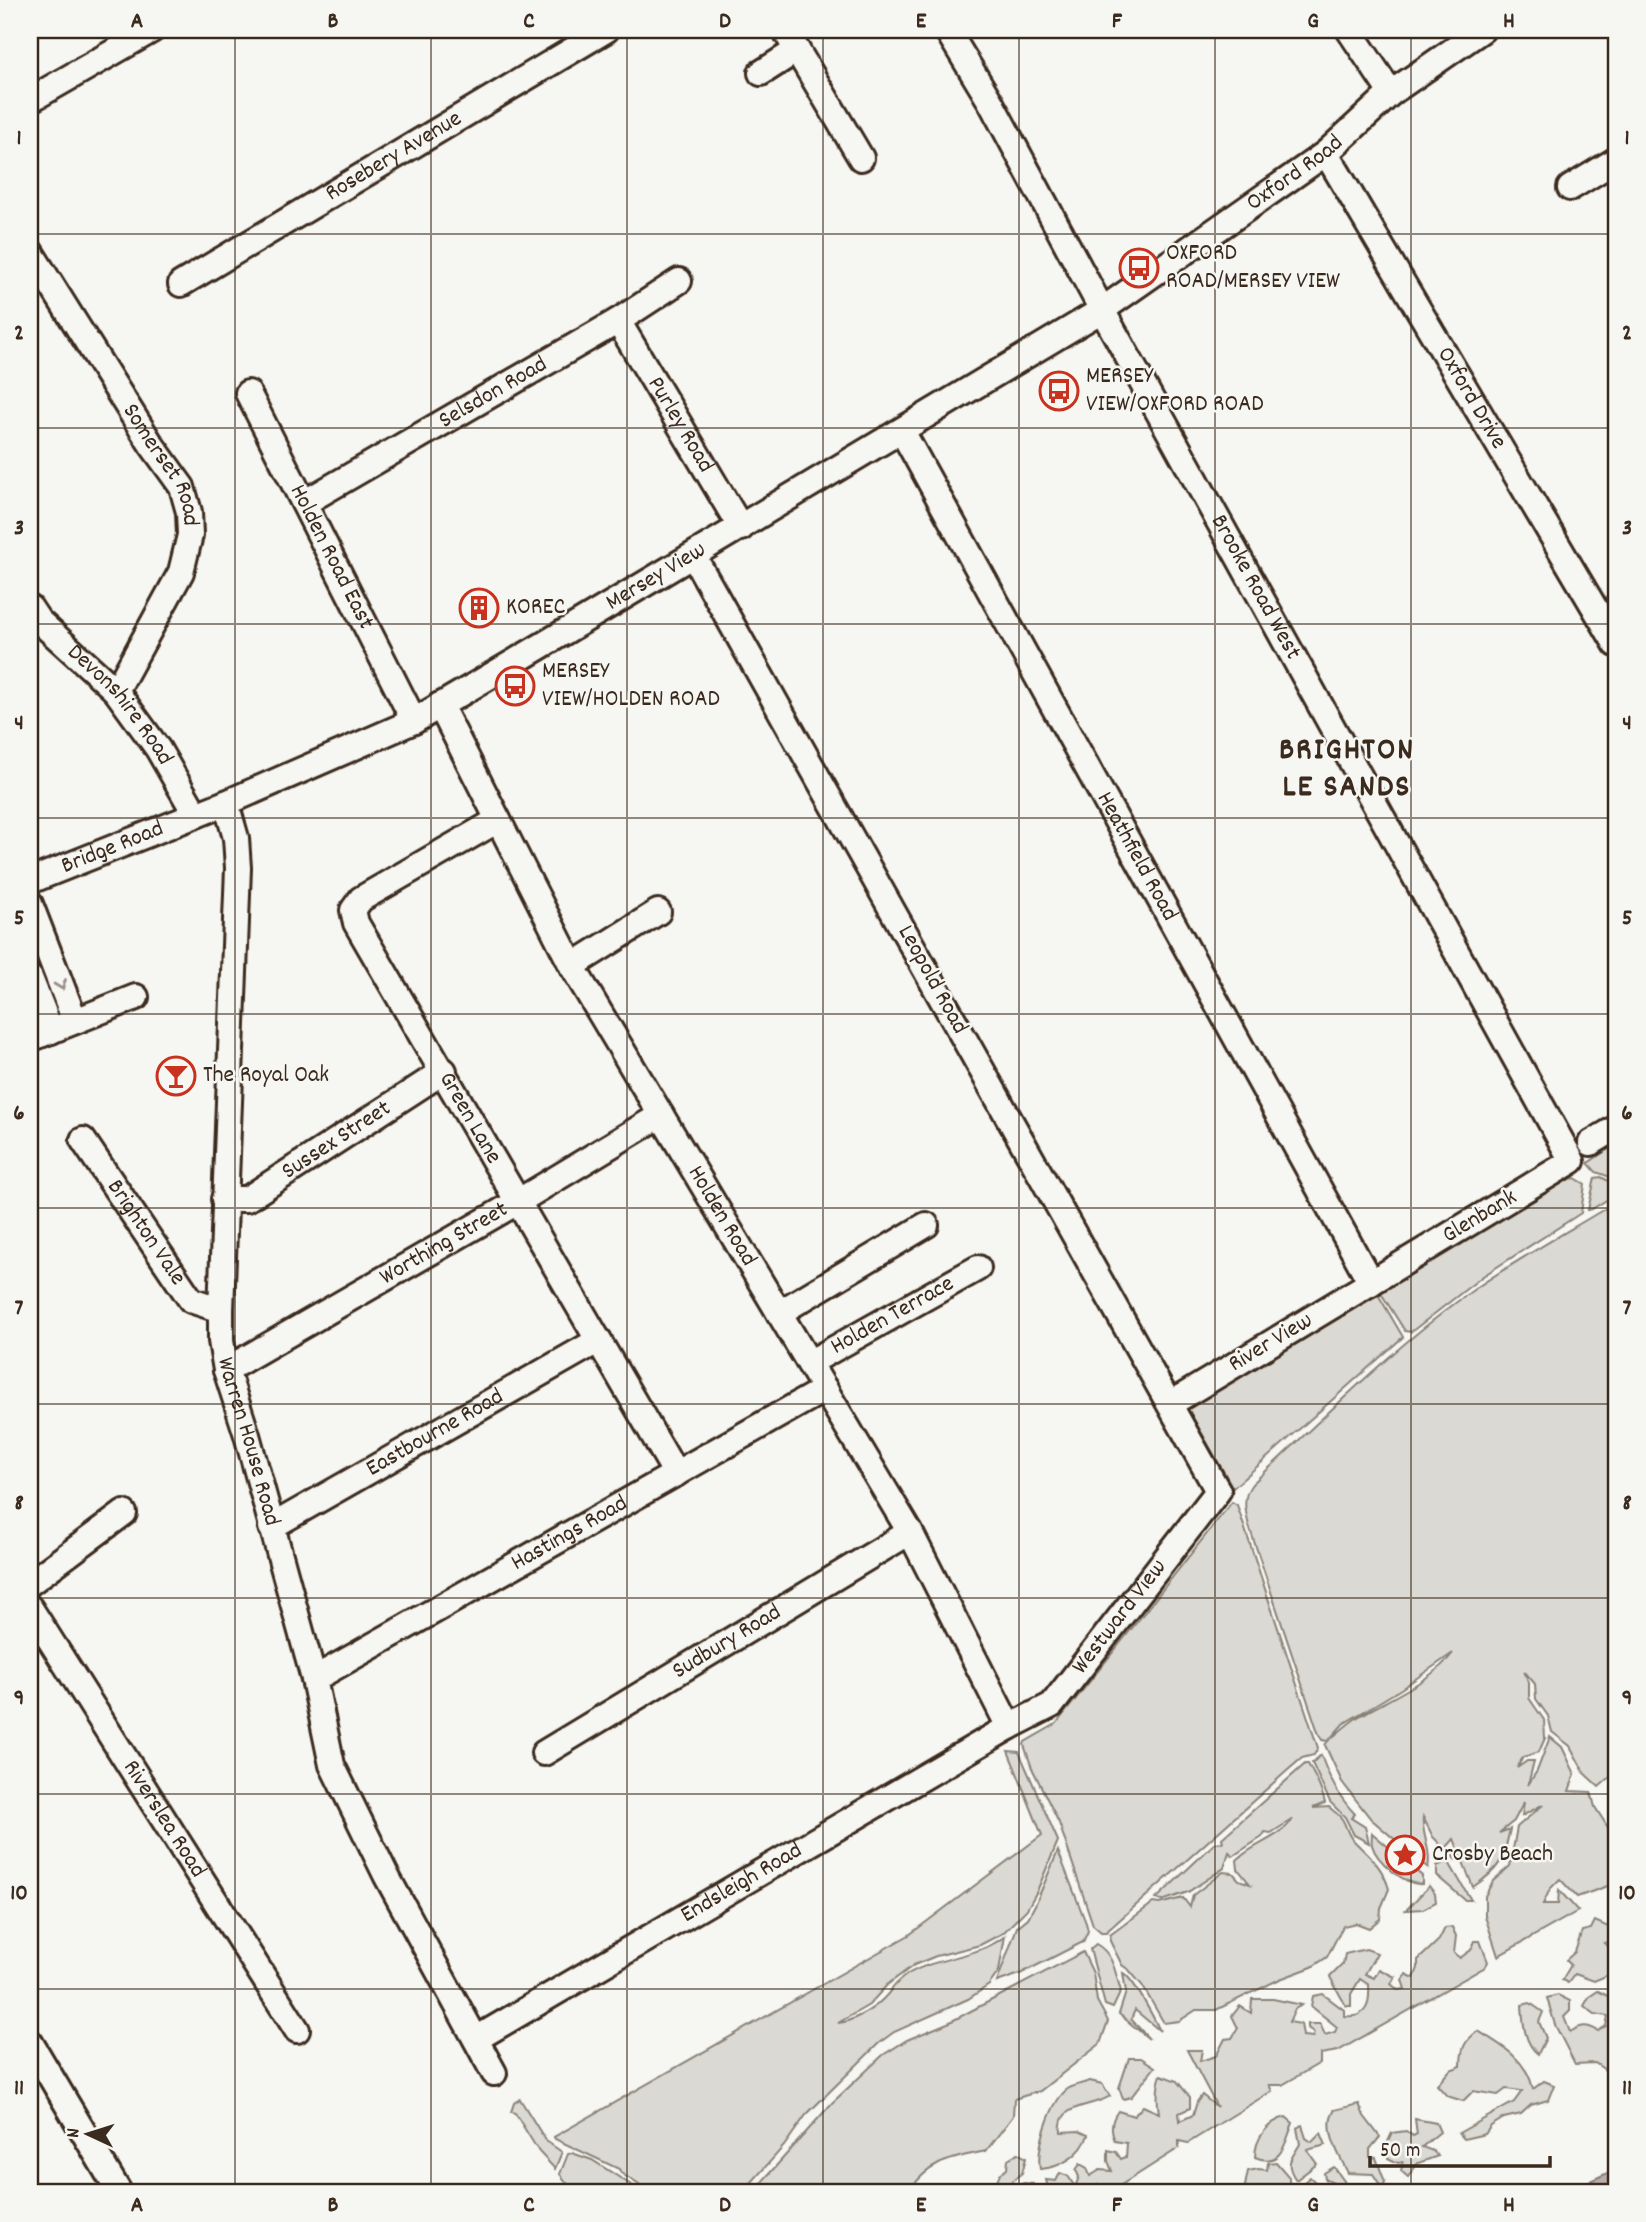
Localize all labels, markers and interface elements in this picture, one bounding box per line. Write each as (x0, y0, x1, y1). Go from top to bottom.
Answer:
text: A (131, 6, 143, 39)
text: B (328, 6, 339, 39)
text: C (523, 6, 535, 39)
text: D (719, 6, 731, 39)
text: E (916, 6, 927, 39)
text: F (1112, 6, 1123, 39)
text: G (1307, 6, 1319, 39)
text: H (1503, 6, 1515, 39)
street label: Rosebery Avenue (319, 103, 469, 211)
text: 1 (16, 123, 22, 156)
text: 1 (1624, 123, 1630, 156)
street label: Oxford Road (1240, 127, 1352, 220)
place label: OXFORD ROAD/MERSEY VIEW (1166, 237, 1340, 299)
bus stop icon: OXFORD ROAD/MERSEY VIEW (1118, 247, 1160, 289)
text: 2 (14, 318, 24, 351)
text: 2 (1622, 318, 1632, 351)
street label: Oxford Drive (1427, 341, 1515, 456)
street label: Selsdon Road (433, 348, 554, 438)
place label: MERSEY VIEW/OXFORD ROAD (1086, 360, 1264, 422)
bus stop icon: MERSEY VIEW/OXFORD ROAD (1038, 370, 1080, 412)
street label: Purley Road (638, 371, 722, 480)
street label: Somerset Road (113, 397, 207, 527)
street label: Holden Road East (280, 479, 382, 636)
street label: Brooke Road West (1201, 509, 1309, 666)
text: 3 (14, 513, 24, 546)
text: 3 (1622, 513, 1632, 546)
street label: Mersey View (600, 534, 713, 620)
building icon: KOREC (458, 587, 500, 629)
place label: KOREC (506, 591, 565, 625)
street label: Devonshire Road (59, 637, 181, 772)
place label: MERSEY VIEW/HOLDEN ROAD (542, 655, 720, 717)
bus stop icon: MERSEY VIEW/HOLDEN ROAD (494, 665, 536, 707)
text: 4 (14, 708, 24, 741)
text: 4 (1622, 708, 1632, 741)
district label: BRIGHTON LE SANDS (1279, 729, 1415, 812)
street label: Heathfield Road (1087, 786, 1186, 928)
street label: Bridge Road (56, 812, 169, 884)
text: 5 (14, 903, 24, 936)
text: 5 (1622, 903, 1632, 936)
street label: Leopold Road (888, 919, 976, 1041)
one-way arrow (53, 979, 67, 991)
bar icon: The Royal Oak (155, 1055, 197, 1097)
place label: The Royal Oak (203, 1059, 329, 1093)
street label: Green Lane (429, 1066, 510, 1171)
street label: Sussex Street (275, 1092, 398, 1189)
text: 6 (13, 1098, 25, 1131)
text: 6 (1621, 1098, 1633, 1131)
street label: Holden Road (678, 1159, 765, 1273)
street label: Brighton Vale (98, 1173, 194, 1293)
street label: Glenbank (1436, 1181, 1524, 1253)
street label: Worthing Street (374, 1194, 515, 1295)
street label: Holden Terrace (825, 1268, 961, 1364)
text: 7 (15, 1293, 24, 1326)
text: 7 (1623, 1293, 1632, 1326)
street label: River View (1222, 1304, 1320, 1382)
street label: Warren House Road (207, 1355, 288, 1530)
street label: Eastbourne Road (360, 1381, 510, 1486)
street label: Hastings Road (505, 1487, 634, 1581)
text: 8 (14, 1488, 24, 1521)
text: 8 (1622, 1488, 1632, 1521)
street label: Westward View (1064, 1552, 1176, 1682)
street label: Sudbury Road (666, 1596, 788, 1688)
text: 9 (14, 1683, 24, 1716)
text: 9 (1622, 1683, 1632, 1716)
street label: Riverslea Road (114, 1754, 214, 1885)
street label: Endsleigh Road (675, 1834, 809, 1932)
place icon: Crosby Beach (1384, 1834, 1426, 1876)
place label: Crosby Beach (1432, 1838, 1553, 1872)
text: 10 (10, 1878, 28, 1911)
text: 10 (1618, 1878, 1636, 1911)
text: 11 (14, 2073, 24, 2106)
text: 11 (1622, 2073, 1632, 2106)
north arrow (52, 2100, 122, 2170)
scale bar (1370, 2124, 1550, 2168)
text: N (61, 2127, 88, 2139)
text: 50 m (1380, 2137, 1420, 2167)
text: A (131, 2190, 143, 2222)
text: B (328, 2190, 339, 2222)
text: C (523, 2190, 535, 2222)
text: D (719, 2190, 731, 2222)
text: E (916, 2190, 927, 2222)
text: F (1112, 2190, 1123, 2222)
text: G (1307, 2190, 1319, 2222)
text: H (1503, 2190, 1515, 2222)

